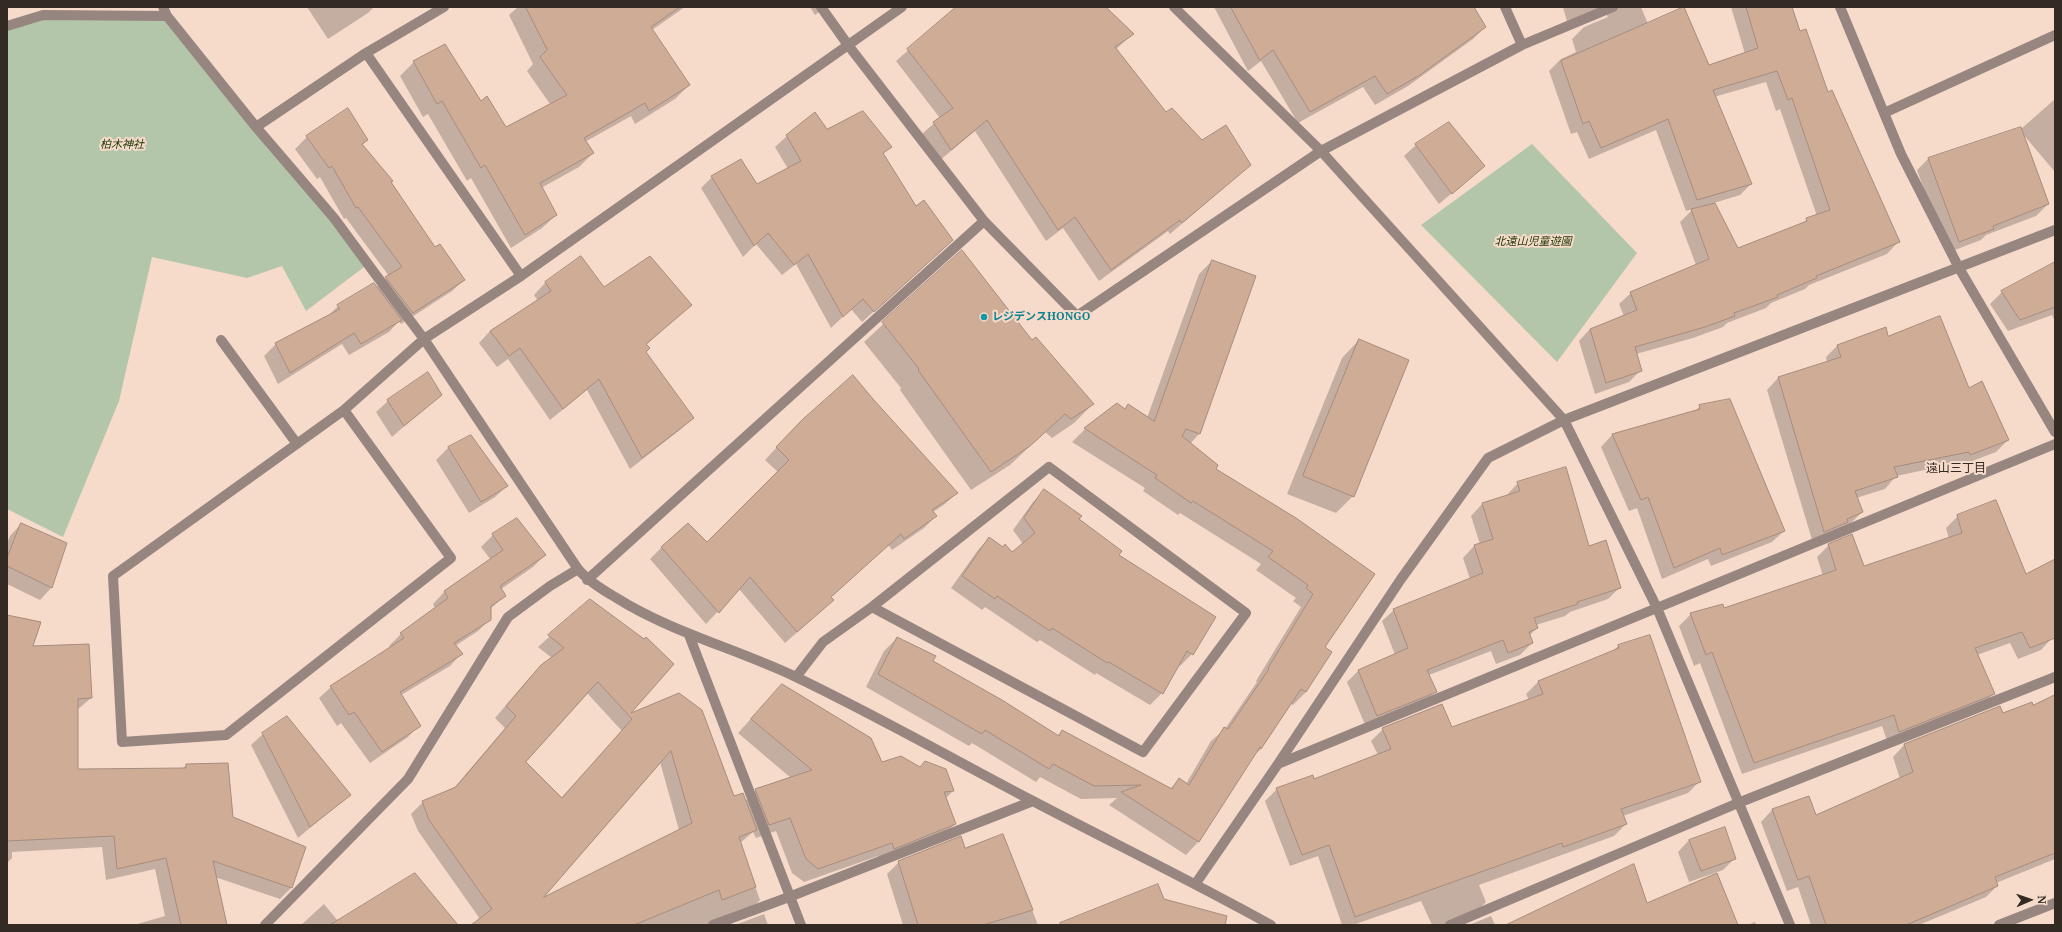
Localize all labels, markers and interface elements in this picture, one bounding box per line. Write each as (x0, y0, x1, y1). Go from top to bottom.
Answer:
park label: 柏木神社 (100, 138, 144, 152)
park label: 北遠山児童遊園 (1495, 235, 1571, 249)
place label: レジデンスHONGO (992, 310, 1090, 324)
marker: レジデンスHONGO (979, 312, 989, 322)
district label: 遠山三丁目 (1926, 462, 1986, 476)
north arrow (2010, 880, 2050, 920)
text: N (2035, 895, 2050, 904)

